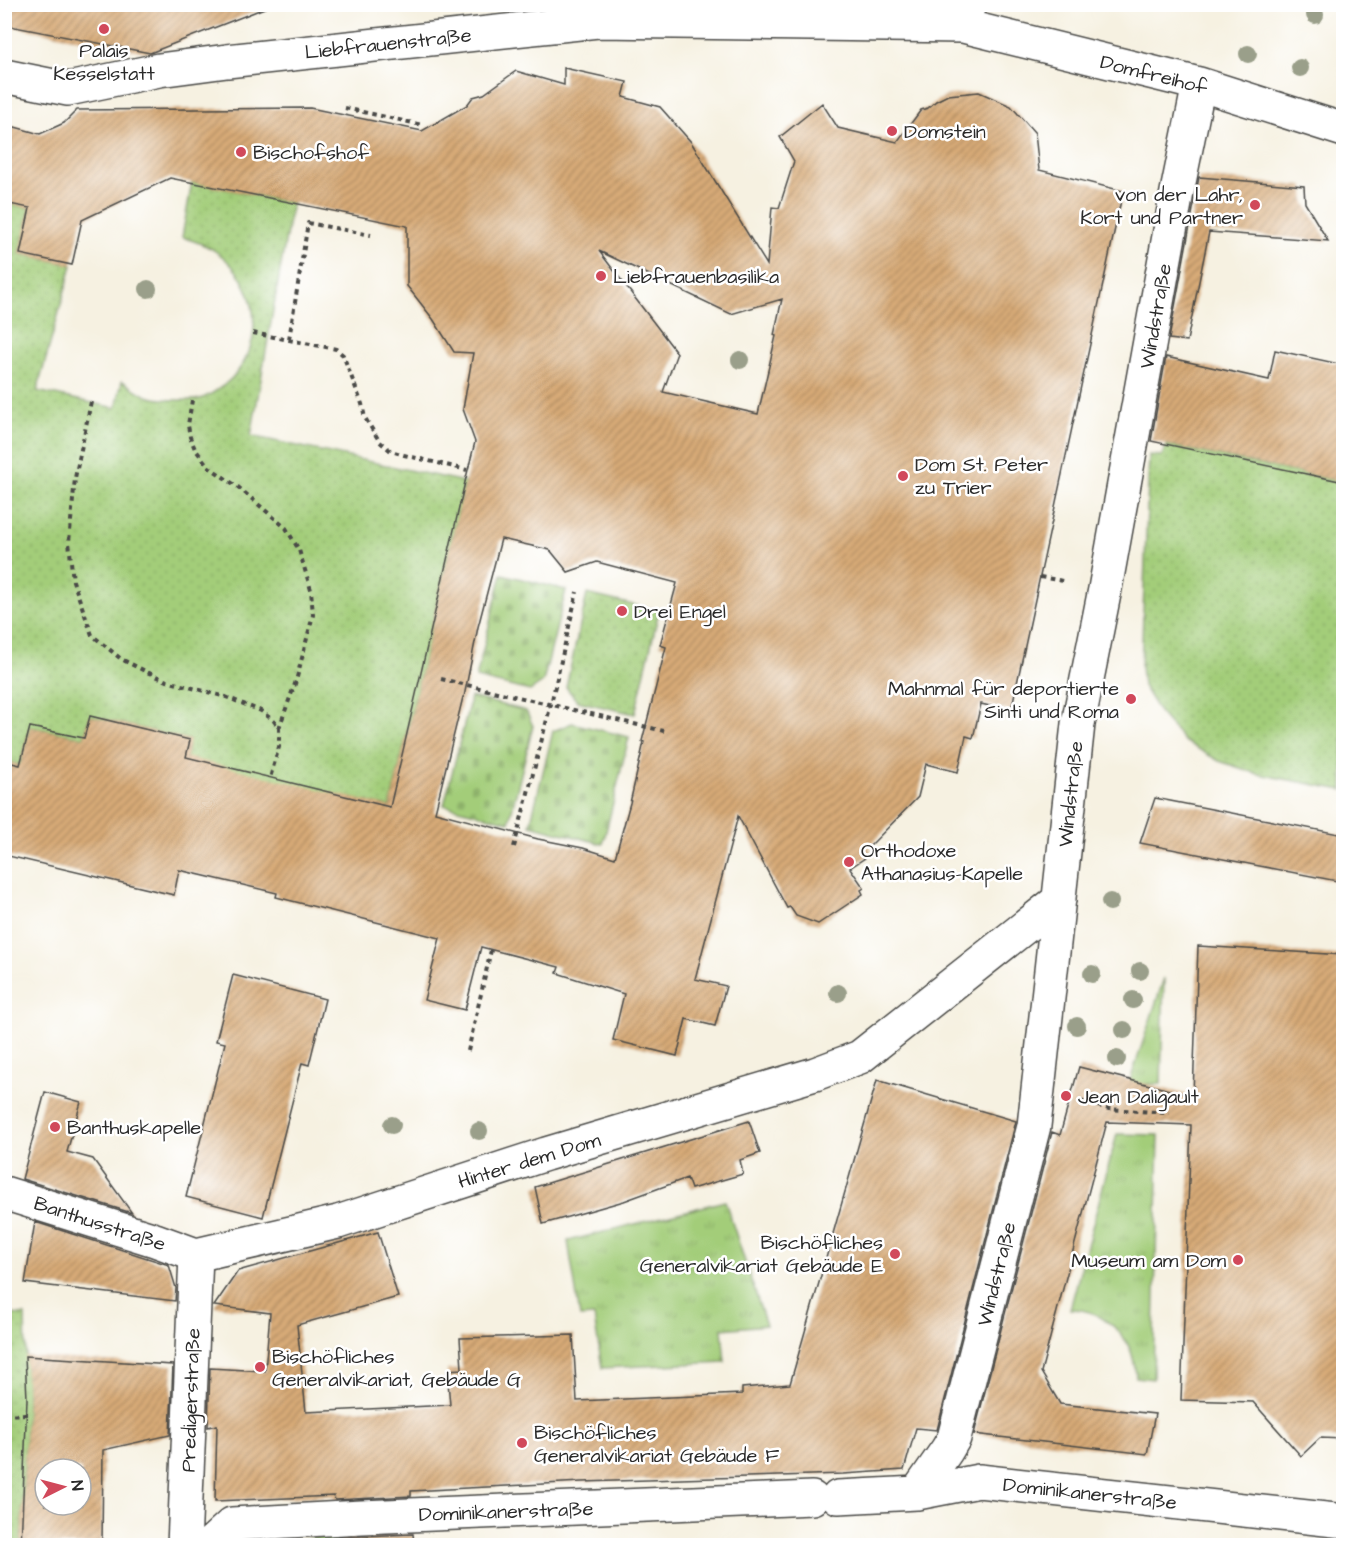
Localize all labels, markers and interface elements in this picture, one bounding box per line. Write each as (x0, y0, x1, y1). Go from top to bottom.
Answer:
street label: Liebfrauenstraße (303, 21, 473, 67)
marker: Palais Kesselstatt (97, 22, 111, 36)
place label: Palais Kesselstatt (53, 37, 155, 88)
street label: Domfreihof (1097, 48, 1210, 102)
place label: Domstein (904, 118, 986, 146)
marker: Domstein (885, 124, 899, 138)
place label: Bischofshof (253, 139, 369, 167)
marker: Bischofshof (234, 145, 248, 159)
place label: von der Lahr, Kort und Partner (1080, 181, 1243, 232)
marker: von der Lahr, Kort und Partner (1248, 198, 1262, 212)
street label: Windstraße (1133, 261, 1179, 371)
place label: Liebfrauenbasilika (613, 263, 779, 291)
marker: Liebfrauenbasilika (594, 269, 608, 283)
place label: Dom St. Peter zu Trier (915, 451, 1048, 502)
marker: Dom St. Peter zu Trier (896, 469, 910, 483)
place label: Drei Engel (634, 598, 726, 627)
marker: Drei Engel (615, 604, 629, 618)
place label: Mahnmal für deportierte Sinti und Roma (888, 675, 1119, 726)
marker: Mahnmal für deportierte Sinti und Roma (1124, 692, 1138, 706)
street label: Windstraße (1052, 740, 1091, 849)
place label: Orthodoxe Athanasius-Kapelle (861, 837, 1023, 888)
marker: Orthodoxe Athanasius-Kapelle (842, 855, 856, 869)
place label: Jean Daligault (1078, 1083, 1199, 1112)
marker: Jean Daligault (1059, 1089, 1073, 1103)
place label: Banthuskapelle (67, 1114, 201, 1142)
marker: Banthuskapelle (48, 1120, 62, 1134)
street label: Hinter dem Dom (455, 1126, 604, 1196)
street label: Banthusstraße (30, 1189, 169, 1258)
street label: Windstraße (971, 1219, 1023, 1329)
place label: Bischöfliches Generalvikariat Gebäude E (640, 1229, 883, 1280)
marker: Bischöfliches Generalvikariat Gebäude E (888, 1247, 902, 1261)
place label: Museum am Dom (1071, 1247, 1226, 1275)
marker: Museum am Dom (1231, 1253, 1245, 1267)
street label: Predigerstraße (174, 1327, 209, 1473)
place label: Bischöfliches Generalvikariat, Gebäude G (272, 1343, 521, 1394)
marker: Bischöfliches Generalvikariat, Gebäude G (253, 1360, 267, 1374)
place label: Bischöfliches Generalvikariat Gebäude F (534, 1419, 779, 1470)
marker: Bischöfliches Generalvikariat Gebäude F (515, 1436, 529, 1450)
north arrow (33, 1457, 93, 1517)
street label: Dominikanerstraße (1002, 1471, 1178, 1517)
text: N (65, 1479, 88, 1492)
street label: Dominikanerstraße (418, 1495, 594, 1529)

